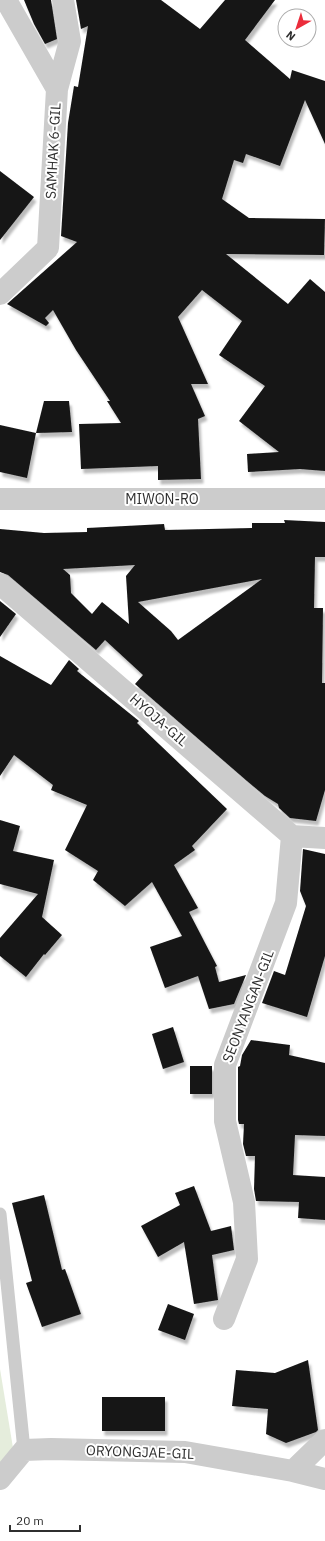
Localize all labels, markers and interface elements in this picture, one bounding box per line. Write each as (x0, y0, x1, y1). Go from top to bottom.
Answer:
north arrow (277, 8, 317, 48)
text: N (283, 28, 298, 44)
street label: SAMHAK 6-GIL (41, 103, 65, 199)
street label: MIWON-RO (125, 490, 199, 508)
street label: HYOJA-GIL (126, 690, 192, 750)
street label: SEONYANGAN-GIL (218, 947, 278, 1065)
street label: ORYONGJAE-GIL (86, 1441, 194, 1463)
scale bar (10, 1507, 80, 1533)
text: 20 m (16, 1513, 44, 1528)

